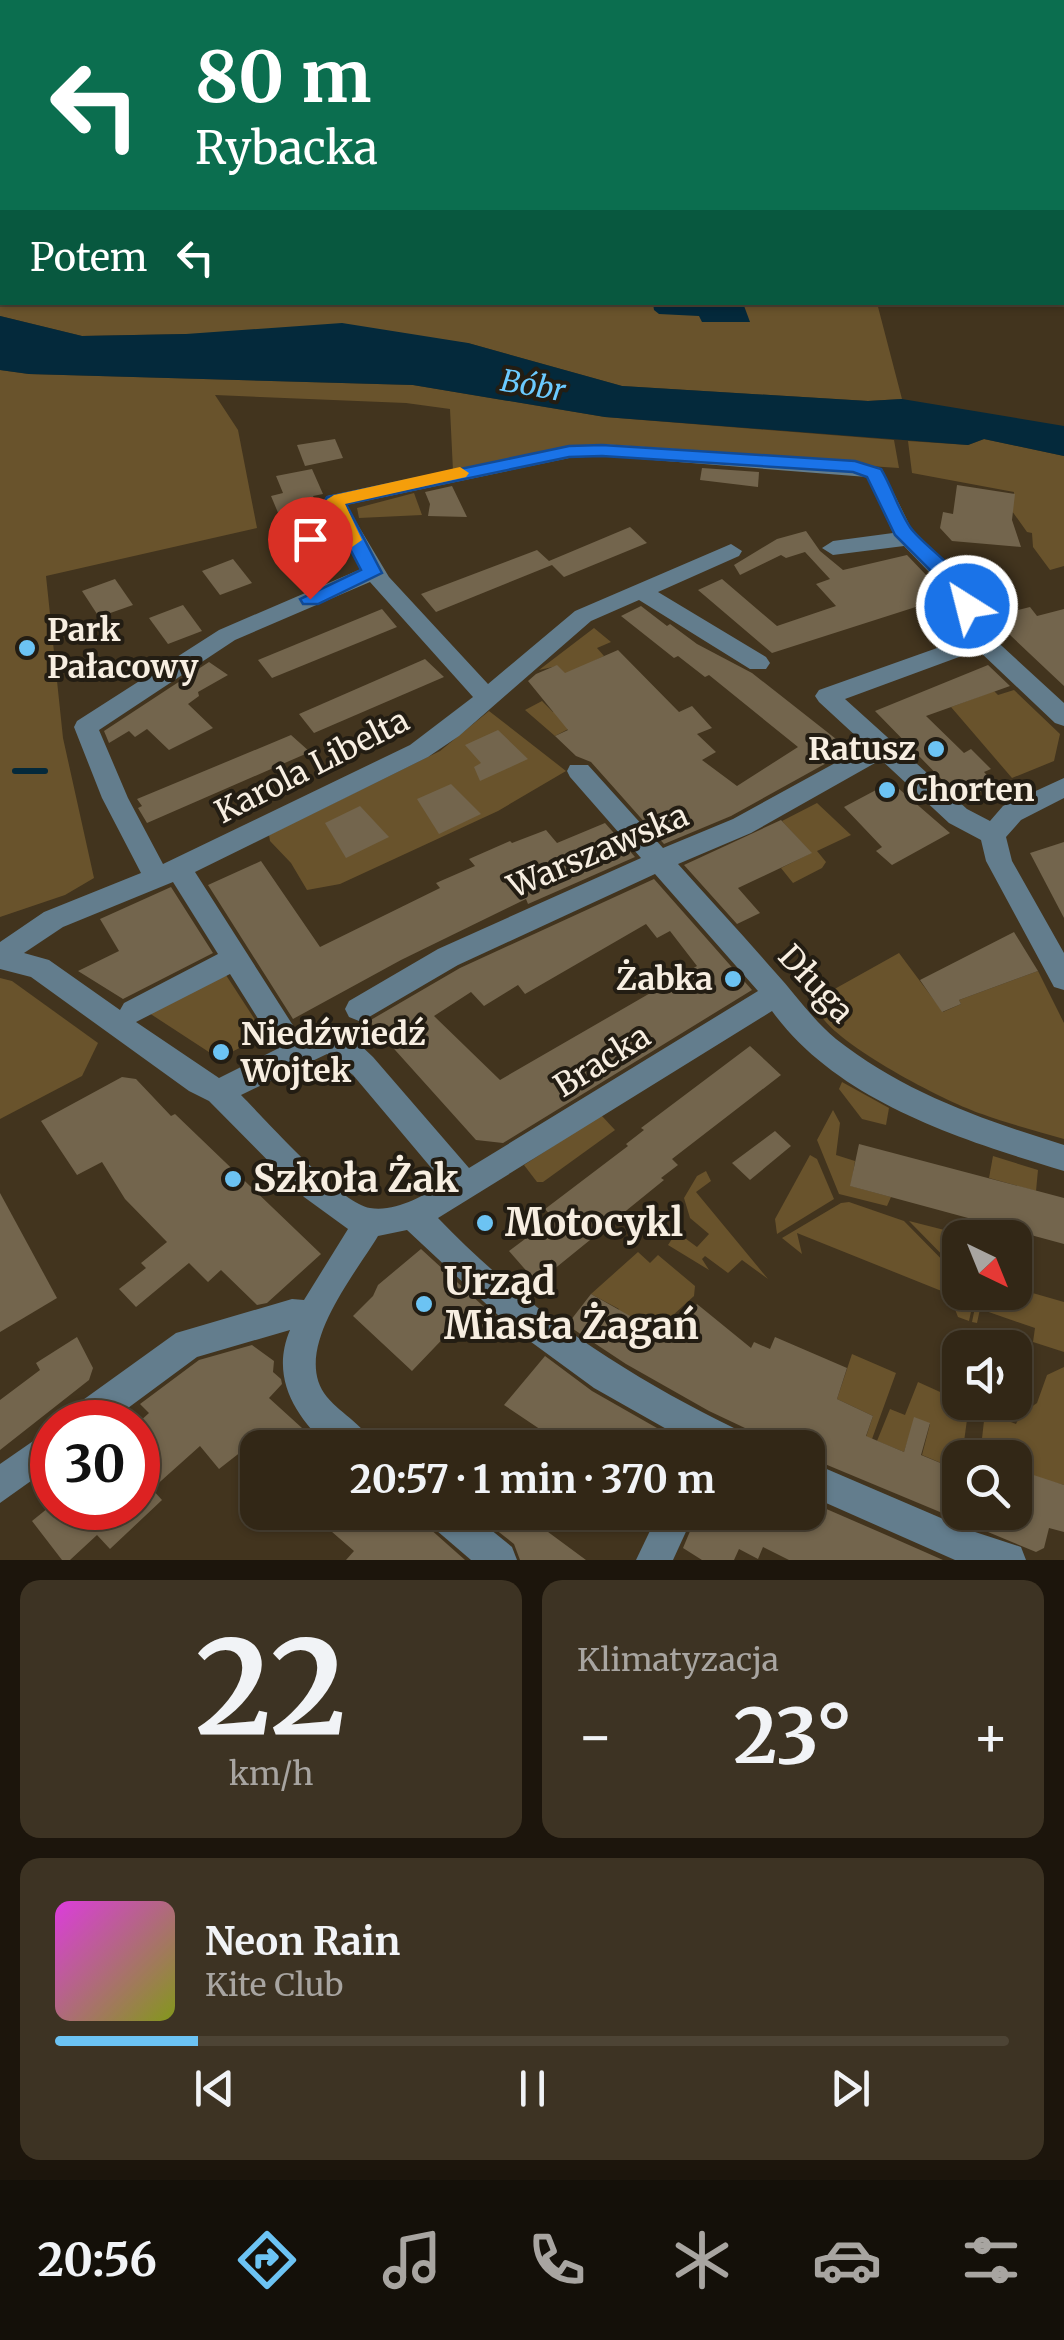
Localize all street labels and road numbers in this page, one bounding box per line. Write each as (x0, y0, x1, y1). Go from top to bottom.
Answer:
street label: Karola Libelta (208, 700, 416, 832)
street label: Warszawska (501, 795, 694, 907)
street label: Długa (770, 937, 862, 1031)
street label: Bracka (547, 1016, 657, 1106)

